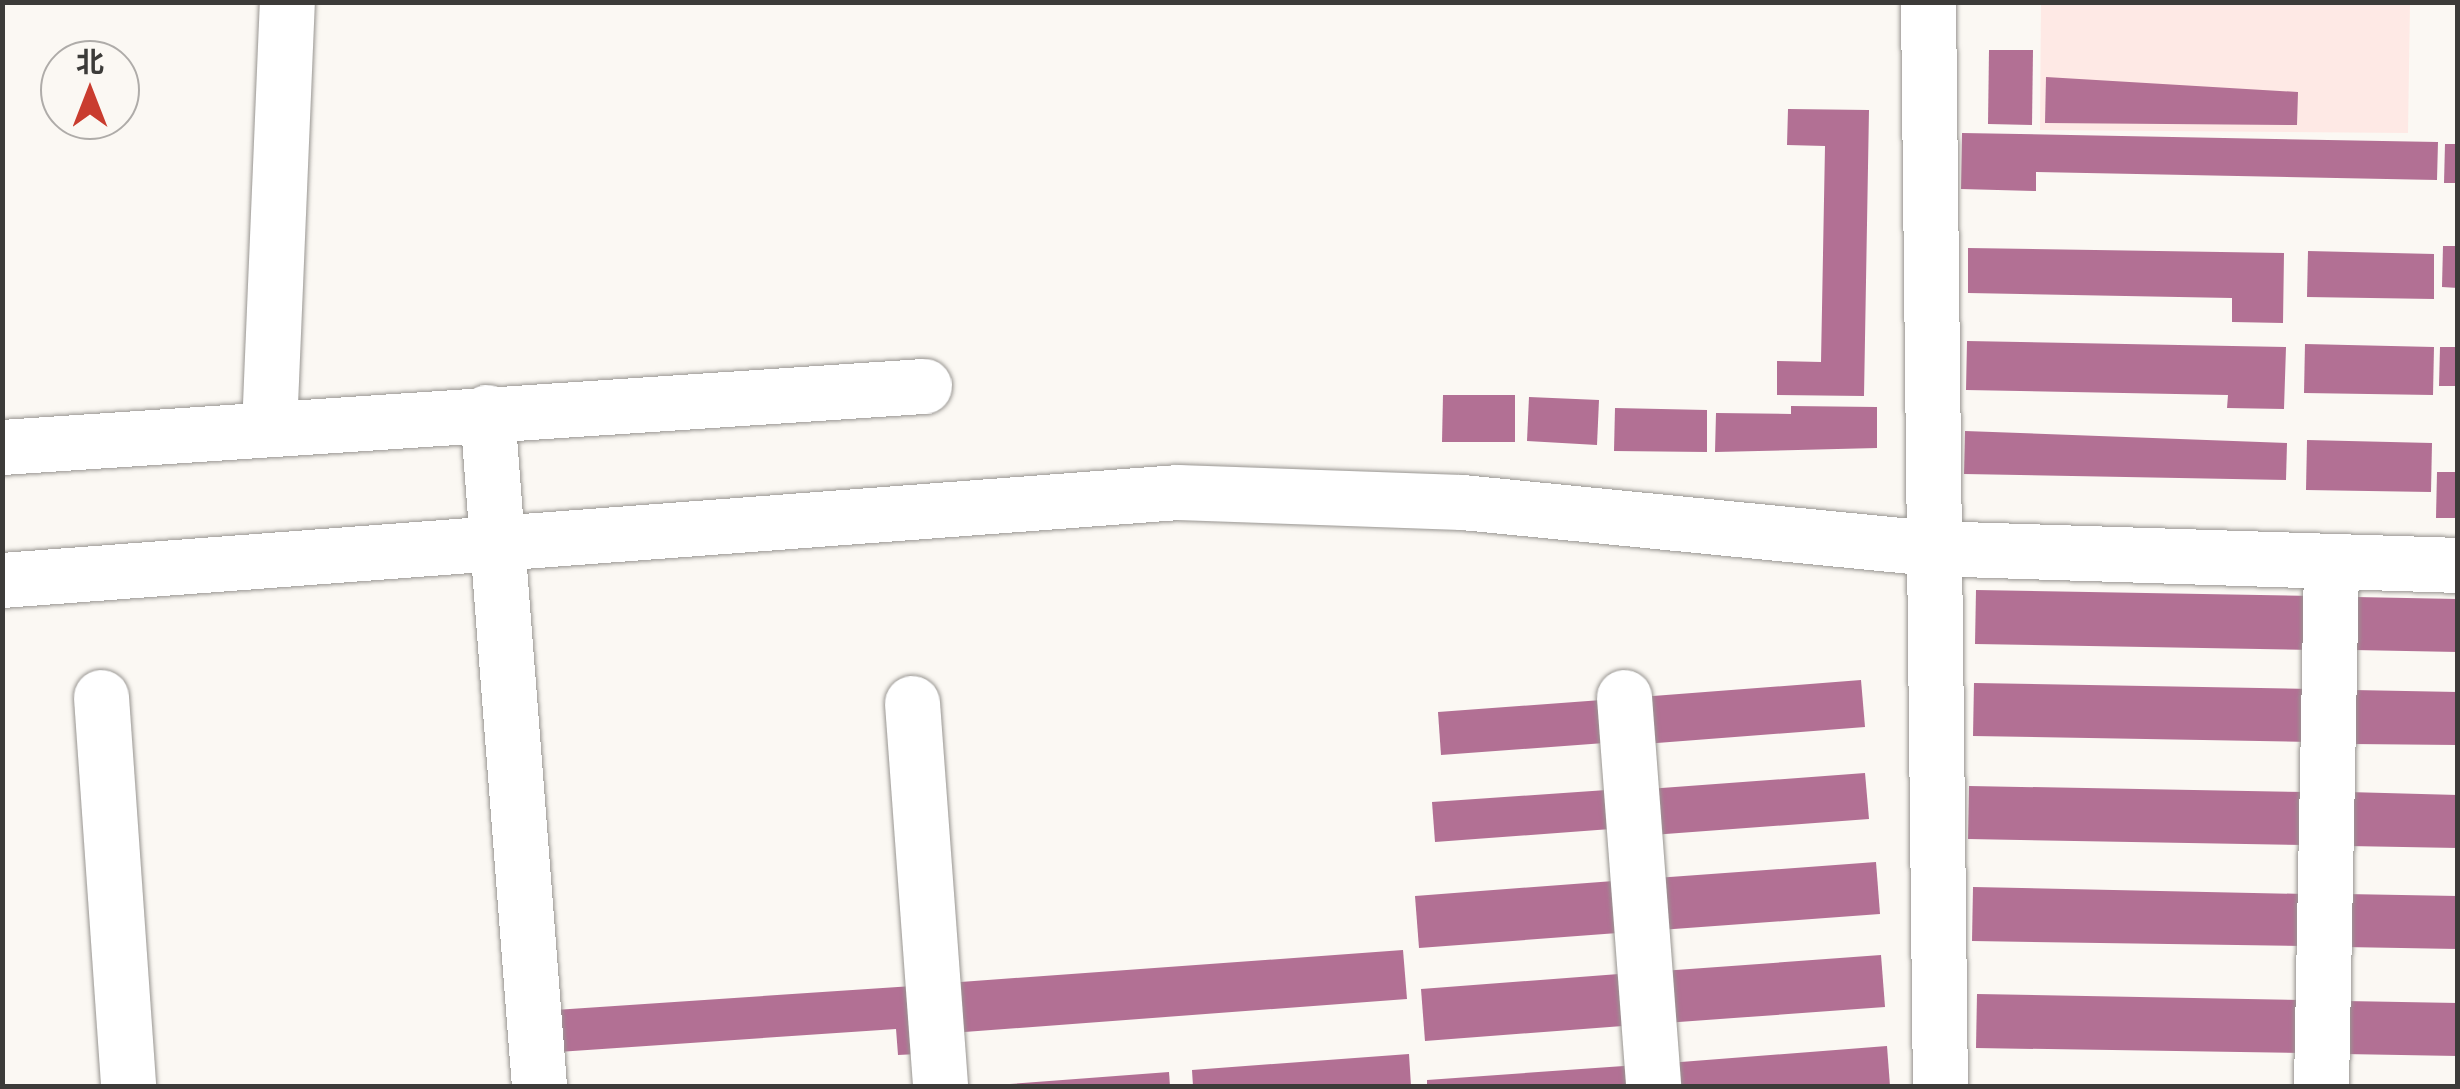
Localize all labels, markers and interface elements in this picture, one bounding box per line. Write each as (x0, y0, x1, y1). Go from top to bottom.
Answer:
north arrow (40, 40, 140, 140)
text: 北 (76, 43, 104, 81)

